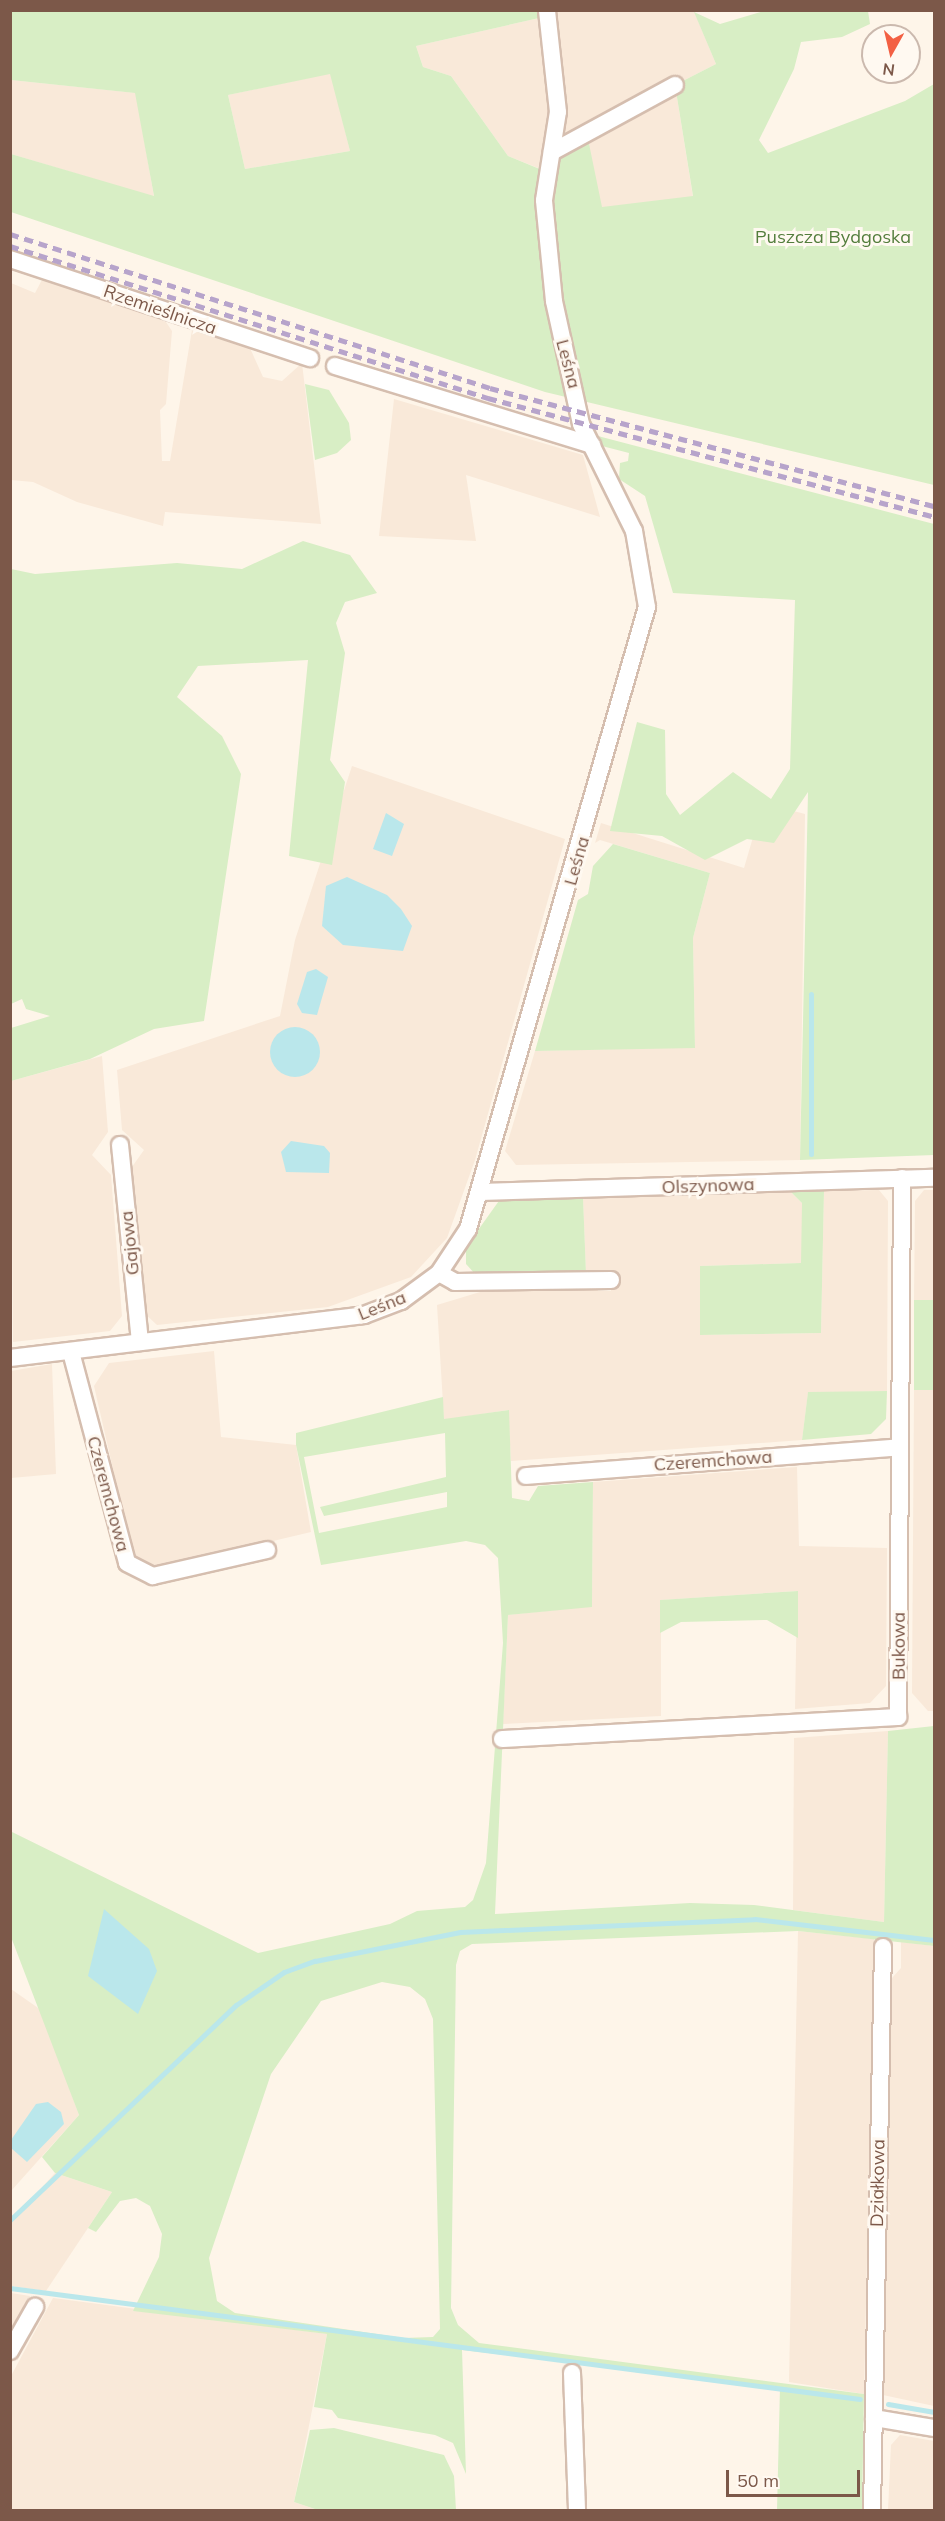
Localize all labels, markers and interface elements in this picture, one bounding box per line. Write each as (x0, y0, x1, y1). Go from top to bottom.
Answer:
north arrow (861, 24, 921, 84)
text: N (881, 59, 896, 81)
park label: Puszcza Bydgoska (755, 226, 911, 248)
street label: Rzemieślnicza (101, 281, 219, 339)
street label: Leśna (551, 337, 585, 391)
street label: Leśna (560, 834, 594, 888)
street label: Olszynowa (661, 1174, 755, 1198)
street label: Gajowa (116, 1210, 144, 1276)
street label: Leśna (355, 1287, 409, 1325)
street label: Czeremchowa (82, 1434, 134, 1554)
street label: Czeremchowa (653, 1446, 773, 1476)
street label: Bukowa (888, 1612, 910, 1680)
street label: Działkowa (866, 2139, 890, 2227)
scale bar (729, 2458, 862, 2496)
text: 50 m (737, 2469, 779, 2492)

